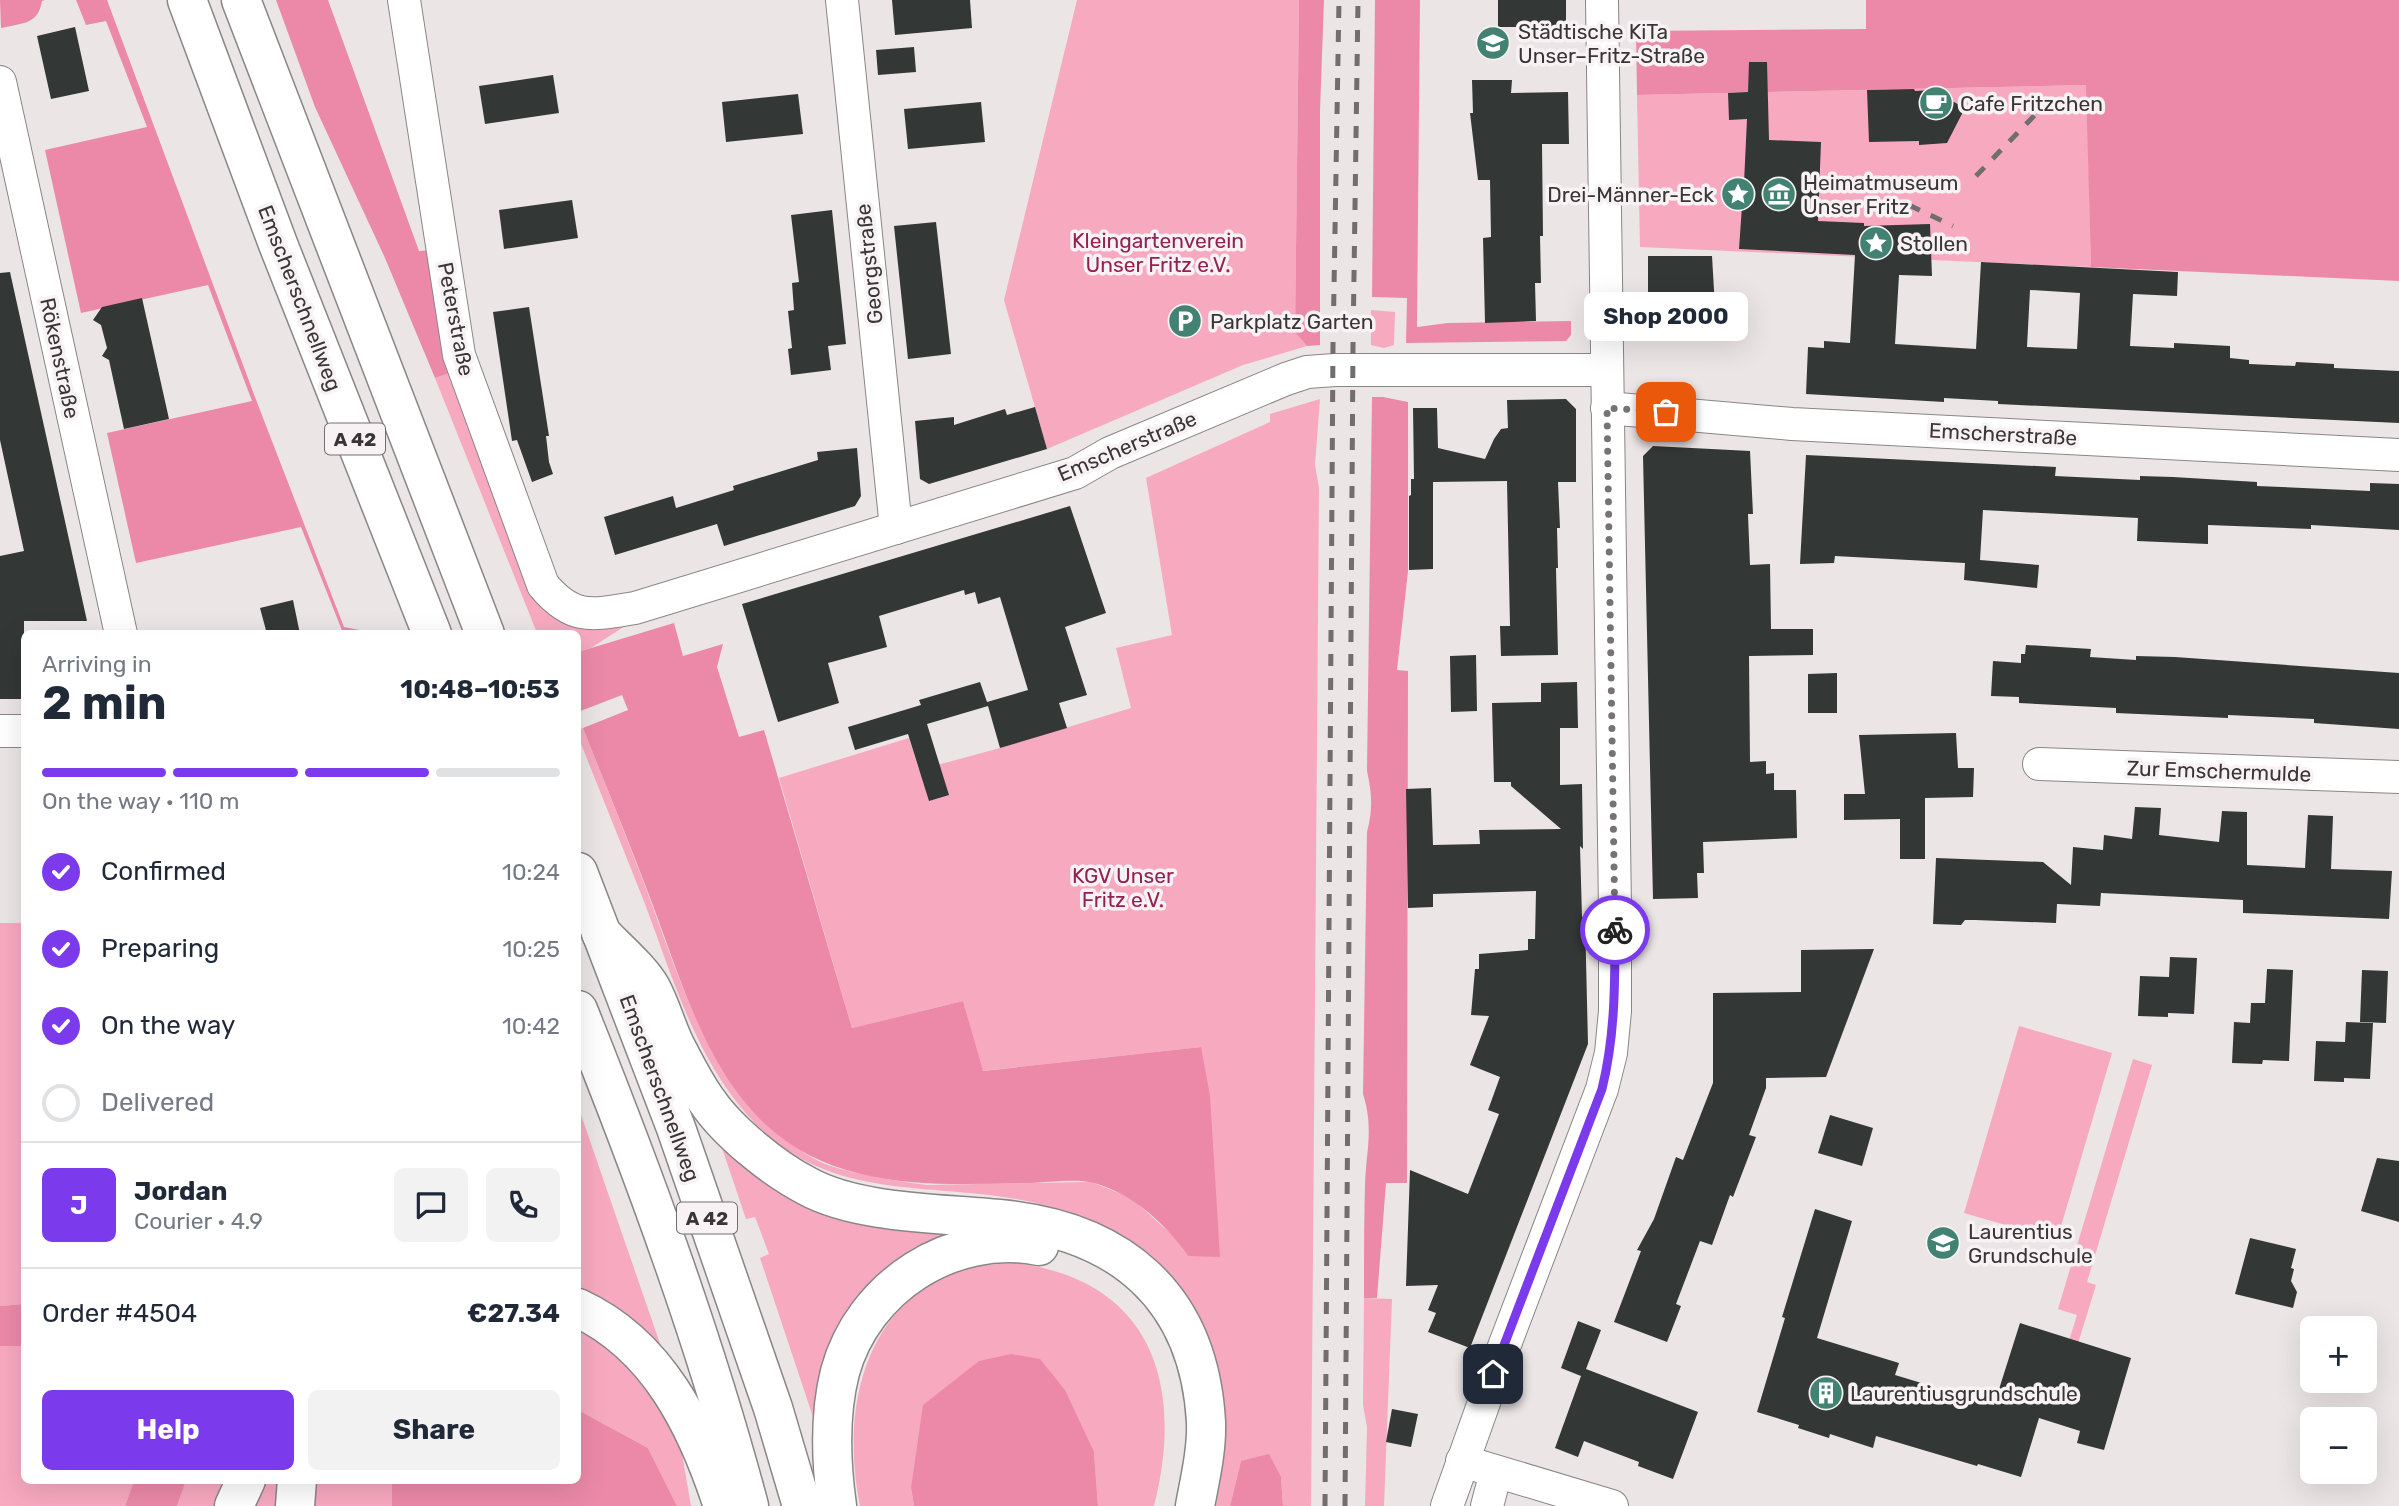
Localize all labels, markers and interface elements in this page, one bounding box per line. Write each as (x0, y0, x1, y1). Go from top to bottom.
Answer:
place label: Städtische KiTa Unser–Fritz-Straße (1518, 19, 1705, 68)
school or university icon: Städtische KiTa Unser–Fritz-Straße (1474, 24, 1512, 62)
cafe icon: Cafe Fritzchen (1917, 84, 1955, 122)
place label: Cafe Fritzchen (1960, 91, 2103, 116)
place label: Heimatmuseum Unser Fritz (1803, 170, 1958, 219)
place icon: Drei-Männer-Eck (1719, 175, 1757, 213)
museum icon: Heimatmuseum Unser Fritz (1760, 175, 1798, 213)
place label: Drei-Männer-Eck (1547, 182, 1714, 207)
street label: Emscherschnellweg (253, 202, 347, 394)
street label: Georgstraße (850, 203, 888, 325)
place icon: Stollen (1857, 224, 1895, 262)
park label: Kleingartenverein Unser Fritz e.V. (1072, 228, 1244, 277)
place label: Stollen (1900, 231, 1968, 256)
street label: Peterstraße (433, 260, 479, 378)
callout: Shop 2000 (1584, 293, 1748, 342)
street label: Rökenstraße (35, 295, 85, 421)
parking icon: Parkplatz Garten (1166, 302, 1204, 340)
text: Shop 2000 (1603, 302, 1729, 330)
place label: Parkplatz Garten (1210, 309, 1373, 334)
pin (1636, 382, 1696, 442)
icon: bag (1647, 393, 1685, 431)
street label: Emscherstraße (1054, 405, 1200, 487)
street label: Emscherstraße (1928, 418, 2078, 450)
road number: A 42 (325, 424, 385, 454)
text: Arriving in (42, 650, 152, 678)
text: 10:48–10:53 (400, 674, 560, 705)
text: 2 min (42, 676, 167, 731)
street label: Zur Emschermulde (2126, 755, 2312, 787)
text: On the way · 110 m (42, 787, 240, 815)
icon: check (42, 853, 80, 891)
text: Confirmed (101, 856, 226, 887)
text: 10:24 (502, 858, 560, 886)
park label: KGV Unser Fritz e.V. (1072, 863, 1174, 912)
courier (1580, 895, 1650, 965)
icon: bike (1596, 911, 1634, 949)
icon: check (42, 930, 80, 968)
text: Preparing (101, 933, 219, 964)
text: 10:25 (503, 935, 560, 963)
street label: Emscherschnellweg (615, 991, 705, 1185)
icon: check (42, 1007, 80, 1045)
text: On the way (101, 1010, 235, 1041)
text: 10:42 (502, 1012, 560, 1040)
text: Delivered (101, 1087, 214, 1118)
button: chat (394, 1168, 468, 1242)
button: phone (486, 1168, 560, 1242)
text: Jordan (134, 1176, 227, 1207)
text: J (70, 1190, 88, 1221)
road number: A 42 (677, 1202, 737, 1234)
text: Courier · 4.9 (134, 1207, 263, 1235)
place label: Laurentius Grundschule (1968, 1219, 2093, 1268)
school or university icon: Laurentius Grundschule (1924, 1224, 1962, 1262)
text: Order #4504 (42, 1298, 197, 1329)
text: €27.34 (467, 1298, 560, 1329)
map controls (2300, 1316, 2377, 1484)
button: + (2300, 1316, 2377, 1393)
pin (1463, 1344, 1523, 1404)
icon: home (1474, 1355, 1512, 1393)
building icon: Laurentiusgrundschule (1807, 1374, 1845, 1412)
place label: Laurentiusgrundschule (1850, 1381, 2078, 1406)
button: Help (42, 1390, 294, 1470)
button: Share (308, 1390, 560, 1470)
button: − (2300, 1407, 2377, 1484)

